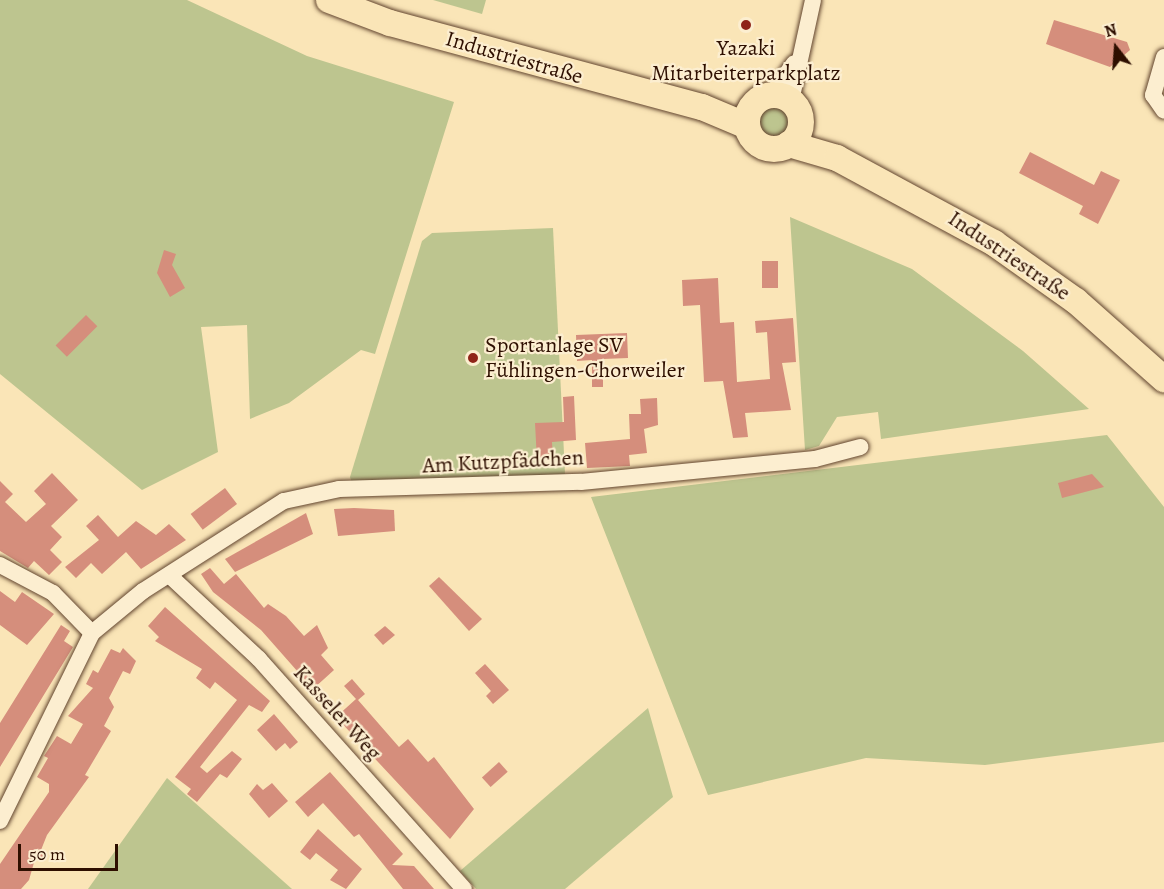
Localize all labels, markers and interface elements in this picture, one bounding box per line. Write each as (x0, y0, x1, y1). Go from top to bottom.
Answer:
marker: Yazaki Mitarbeiterparkplatz (739, 18, 753, 32)
north arrow (1086, 18, 1146, 78)
text: N (1102, 19, 1120, 43)
street label: Industriestraße (442, 26, 586, 90)
place label: Yazaki Mitarbeiterparkplatz (651, 35, 841, 86)
street label: Industriestraße (943, 205, 1075, 307)
place label: Sportanlage SV Fühlingen-Chorweiler (485, 332, 685, 384)
marker: Sportanlage SV Fühlingen-Chorweiler (466, 351, 480, 365)
street label: Am Kutzpfädchen (422, 445, 584, 479)
street label: Kasseler Weg (287, 660, 387, 766)
scale bar (21, 832, 122, 870)
text: 50 m (29, 842, 65, 866)

